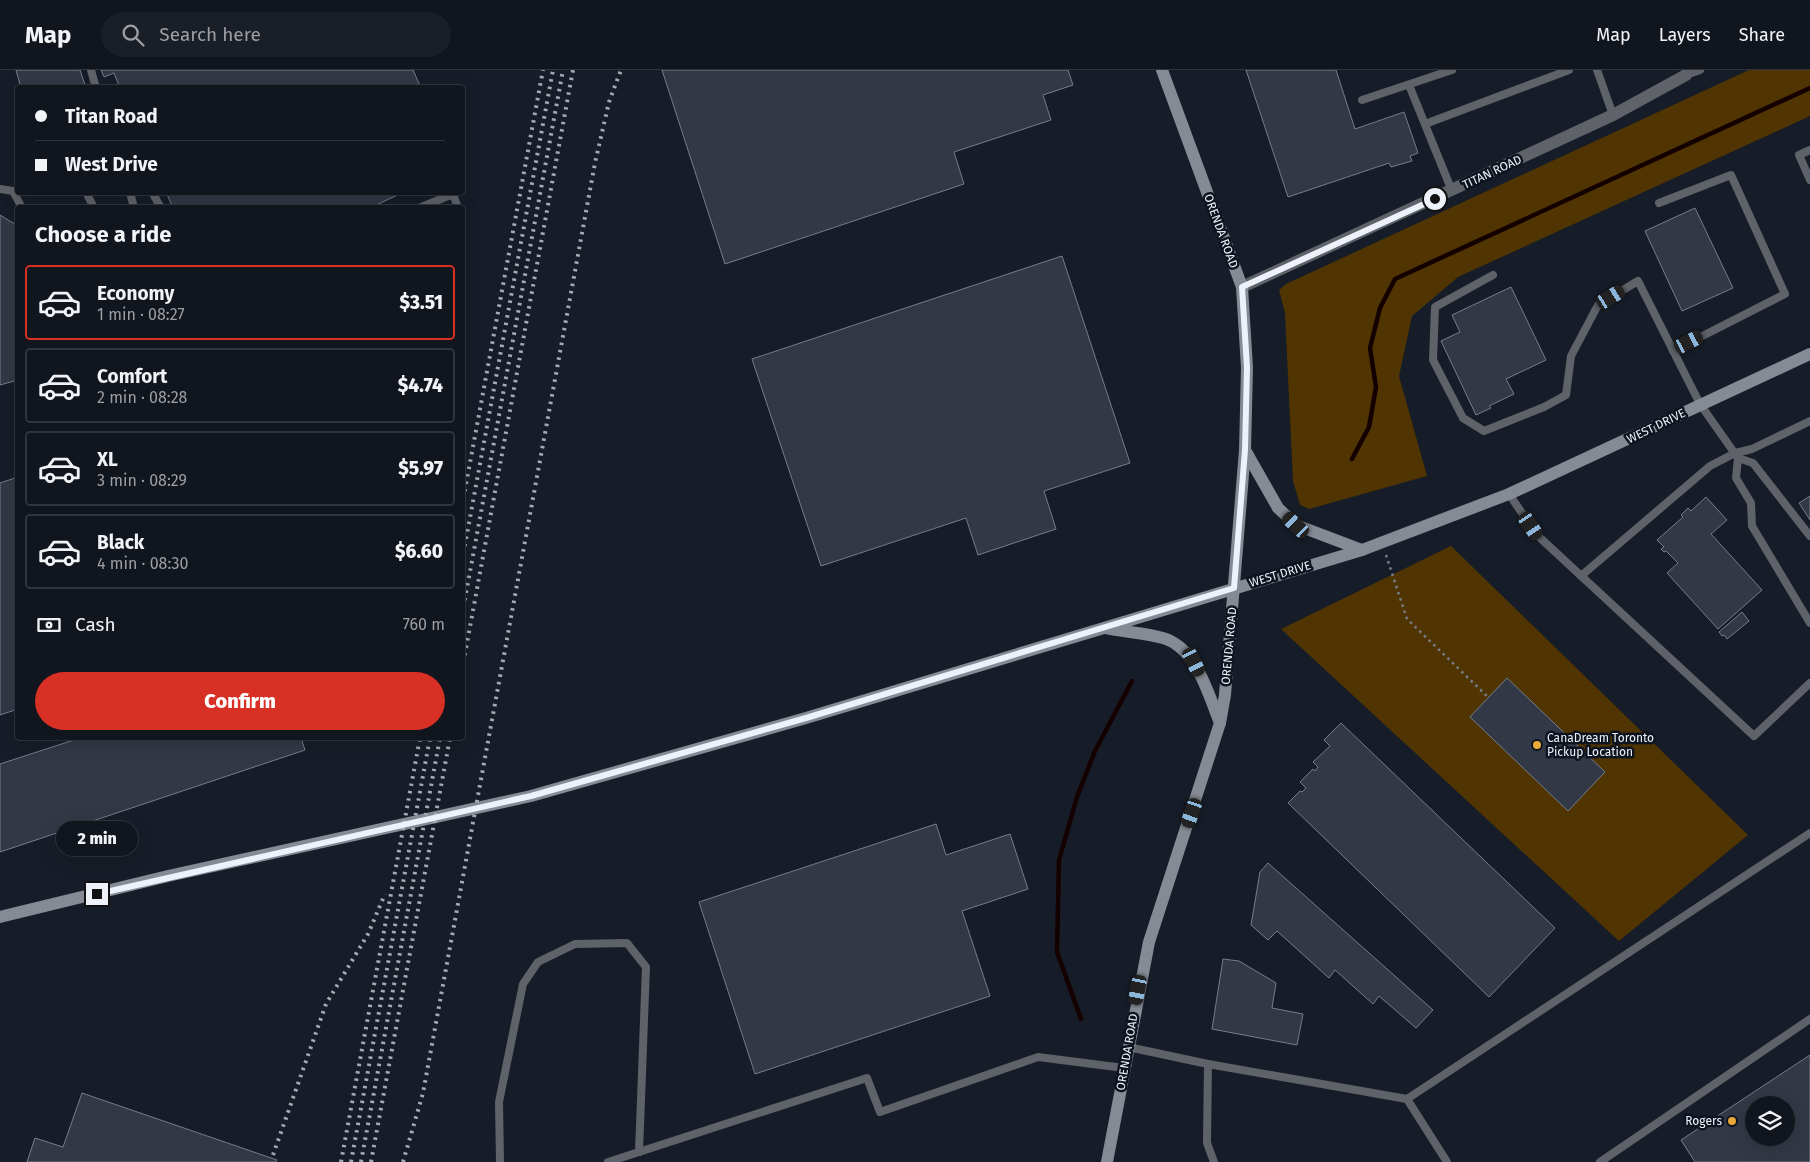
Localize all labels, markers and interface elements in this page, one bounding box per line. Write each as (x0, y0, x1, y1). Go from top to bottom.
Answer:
search box (101, 12, 451, 57)
text: Map (25, 21, 71, 49)
icon: search (119, 21, 147, 49)
text: Search here (159, 23, 261, 46)
text: Map (1596, 24, 1631, 46)
text: Layers (1659, 24, 1711, 46)
text: Share (1739, 24, 1785, 46)
text: Titan Road (65, 105, 158, 128)
street label: TITAN ROAD (1460, 152, 1524, 192)
text: West Drive (65, 153, 158, 176)
route start (1424, 188, 1446, 210)
street label: ORENDA ROAD (1201, 192, 1241, 270)
text: Choose a ride (35, 221, 171, 248)
icon: car (37, 280, 82, 325)
text: Economy (97, 282, 174, 305)
car (1594, 283, 1627, 311)
text: $3.51 (399, 291, 443, 314)
text: 1 min · 08:27 (97, 305, 185, 324)
car (1672, 329, 1705, 355)
icon: car (37, 363, 82, 408)
text: Comfort (97, 365, 167, 388)
text: $4.74 (398, 374, 443, 397)
text: 2 min · 08:28 (97, 388, 187, 407)
street label: WEST DRIVE (1624, 406, 1688, 446)
icon: car (37, 446, 82, 491)
text: XL (97, 448, 118, 471)
text: $5.97 (398, 457, 443, 480)
text: 3 min · 08:29 (97, 471, 187, 490)
car (1279, 509, 1312, 541)
car (1516, 509, 1545, 543)
icon: car (37, 529, 82, 574)
text: Black (97, 531, 144, 554)
text: $6.60 (395, 540, 443, 563)
text: 4 min · 08:30 (97, 554, 188, 573)
street label: WEST DRIVE (1248, 558, 1312, 590)
street label: ORENDA ROAD (1219, 606, 1239, 685)
icon: cash (35, 611, 63, 639)
text: Cash (75, 613, 116, 636)
text: 760 m (403, 615, 445, 634)
car (1180, 645, 1207, 679)
button: Confirm (35, 672, 445, 730)
place label: CanaDream Toronto Pickup Location (1547, 731, 1654, 759)
marker: CanaDream Toronto Pickup Location (1531, 739, 1543, 751)
car (1180, 796, 1203, 830)
callout: 2 min (56, 822, 138, 856)
text: 2 min (77, 829, 117, 848)
route end (86, 883, 108, 905)
car (1127, 974, 1148, 1006)
street label: ORENDA ROAD (1113, 1012, 1141, 1092)
map controls (1745, 1096, 1795, 1146)
button: layers (1745, 1096, 1795, 1146)
place label: Rogers (1685, 1114, 1722, 1128)
marker: Rogers (1726, 1115, 1738, 1127)

